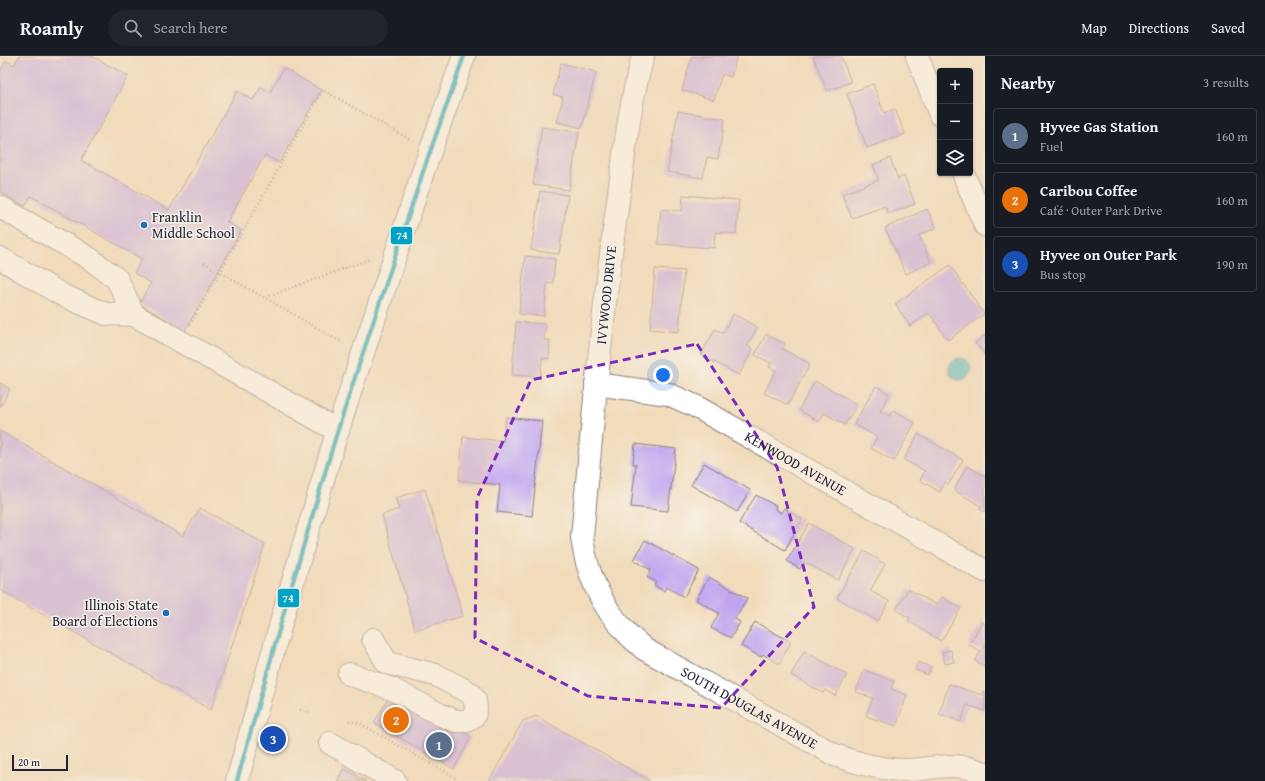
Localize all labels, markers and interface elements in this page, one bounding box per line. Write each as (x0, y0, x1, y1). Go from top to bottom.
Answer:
search box (108, 10, 388, 46)
text: Roamly (20, 14, 84, 42)
icon: search (122, 17, 144, 39)
text: Search here (154, 17, 228, 38)
text: Map (1081, 18, 1107, 38)
text: Directions (1129, 18, 1189, 38)
text: Saved (1211, 18, 1245, 38)
map controls (937, 68, 973, 176)
button: + (937, 68, 973, 104)
text: Nearby (1001, 70, 1055, 95)
text: 3 results (1203, 73, 1249, 92)
button: − (937, 104, 973, 140)
text: Hyvee Gas Station (1040, 116, 1158, 137)
text: 1 (1012, 127, 1018, 146)
text: 160 m (1216, 127, 1248, 146)
text: Fuel (1040, 137, 1063, 156)
button: layers (937, 140, 973, 176)
text: Caribou Coffee (1040, 180, 1138, 201)
text: 2 (1012, 191, 1018, 210)
text: 160 m (1216, 191, 1248, 210)
text: Café · Outer Park Drive (1040, 201, 1162, 220)
place label: Franklin Middle School (152, 207, 235, 243)
marker: Franklin Middle School (139, 220, 149, 230)
line badge: 74 (390, 226, 413, 245)
text: 74 (396, 227, 408, 243)
text: Hyvee on Outer Park (1040, 244, 1177, 265)
street label: IVYWOOD DRIVE (591, 245, 621, 345)
text: 3 (1012, 255, 1018, 274)
text: 190 m (1216, 255, 1248, 274)
text: Bus stop (1040, 265, 1086, 284)
your location (653, 365, 673, 385)
street label: KENWOOD AVENUE (741, 426, 850, 500)
line badge: 74 (277, 588, 300, 608)
text: 74 (282, 590, 294, 606)
place label: Illinois State Board of Elections (52, 595, 158, 631)
marker: Illinois State Board of Elections (161, 608, 171, 618)
street label: SOUTH DOUGLAS AVENUE (677, 661, 821, 754)
pin: 2 (383, 705, 409, 735)
pin: 3 (260, 724, 286, 754)
pin: 1 (426, 730, 452, 760)
scale bar (12, 753, 68, 772)
text: 20 m (18, 754, 40, 770)

